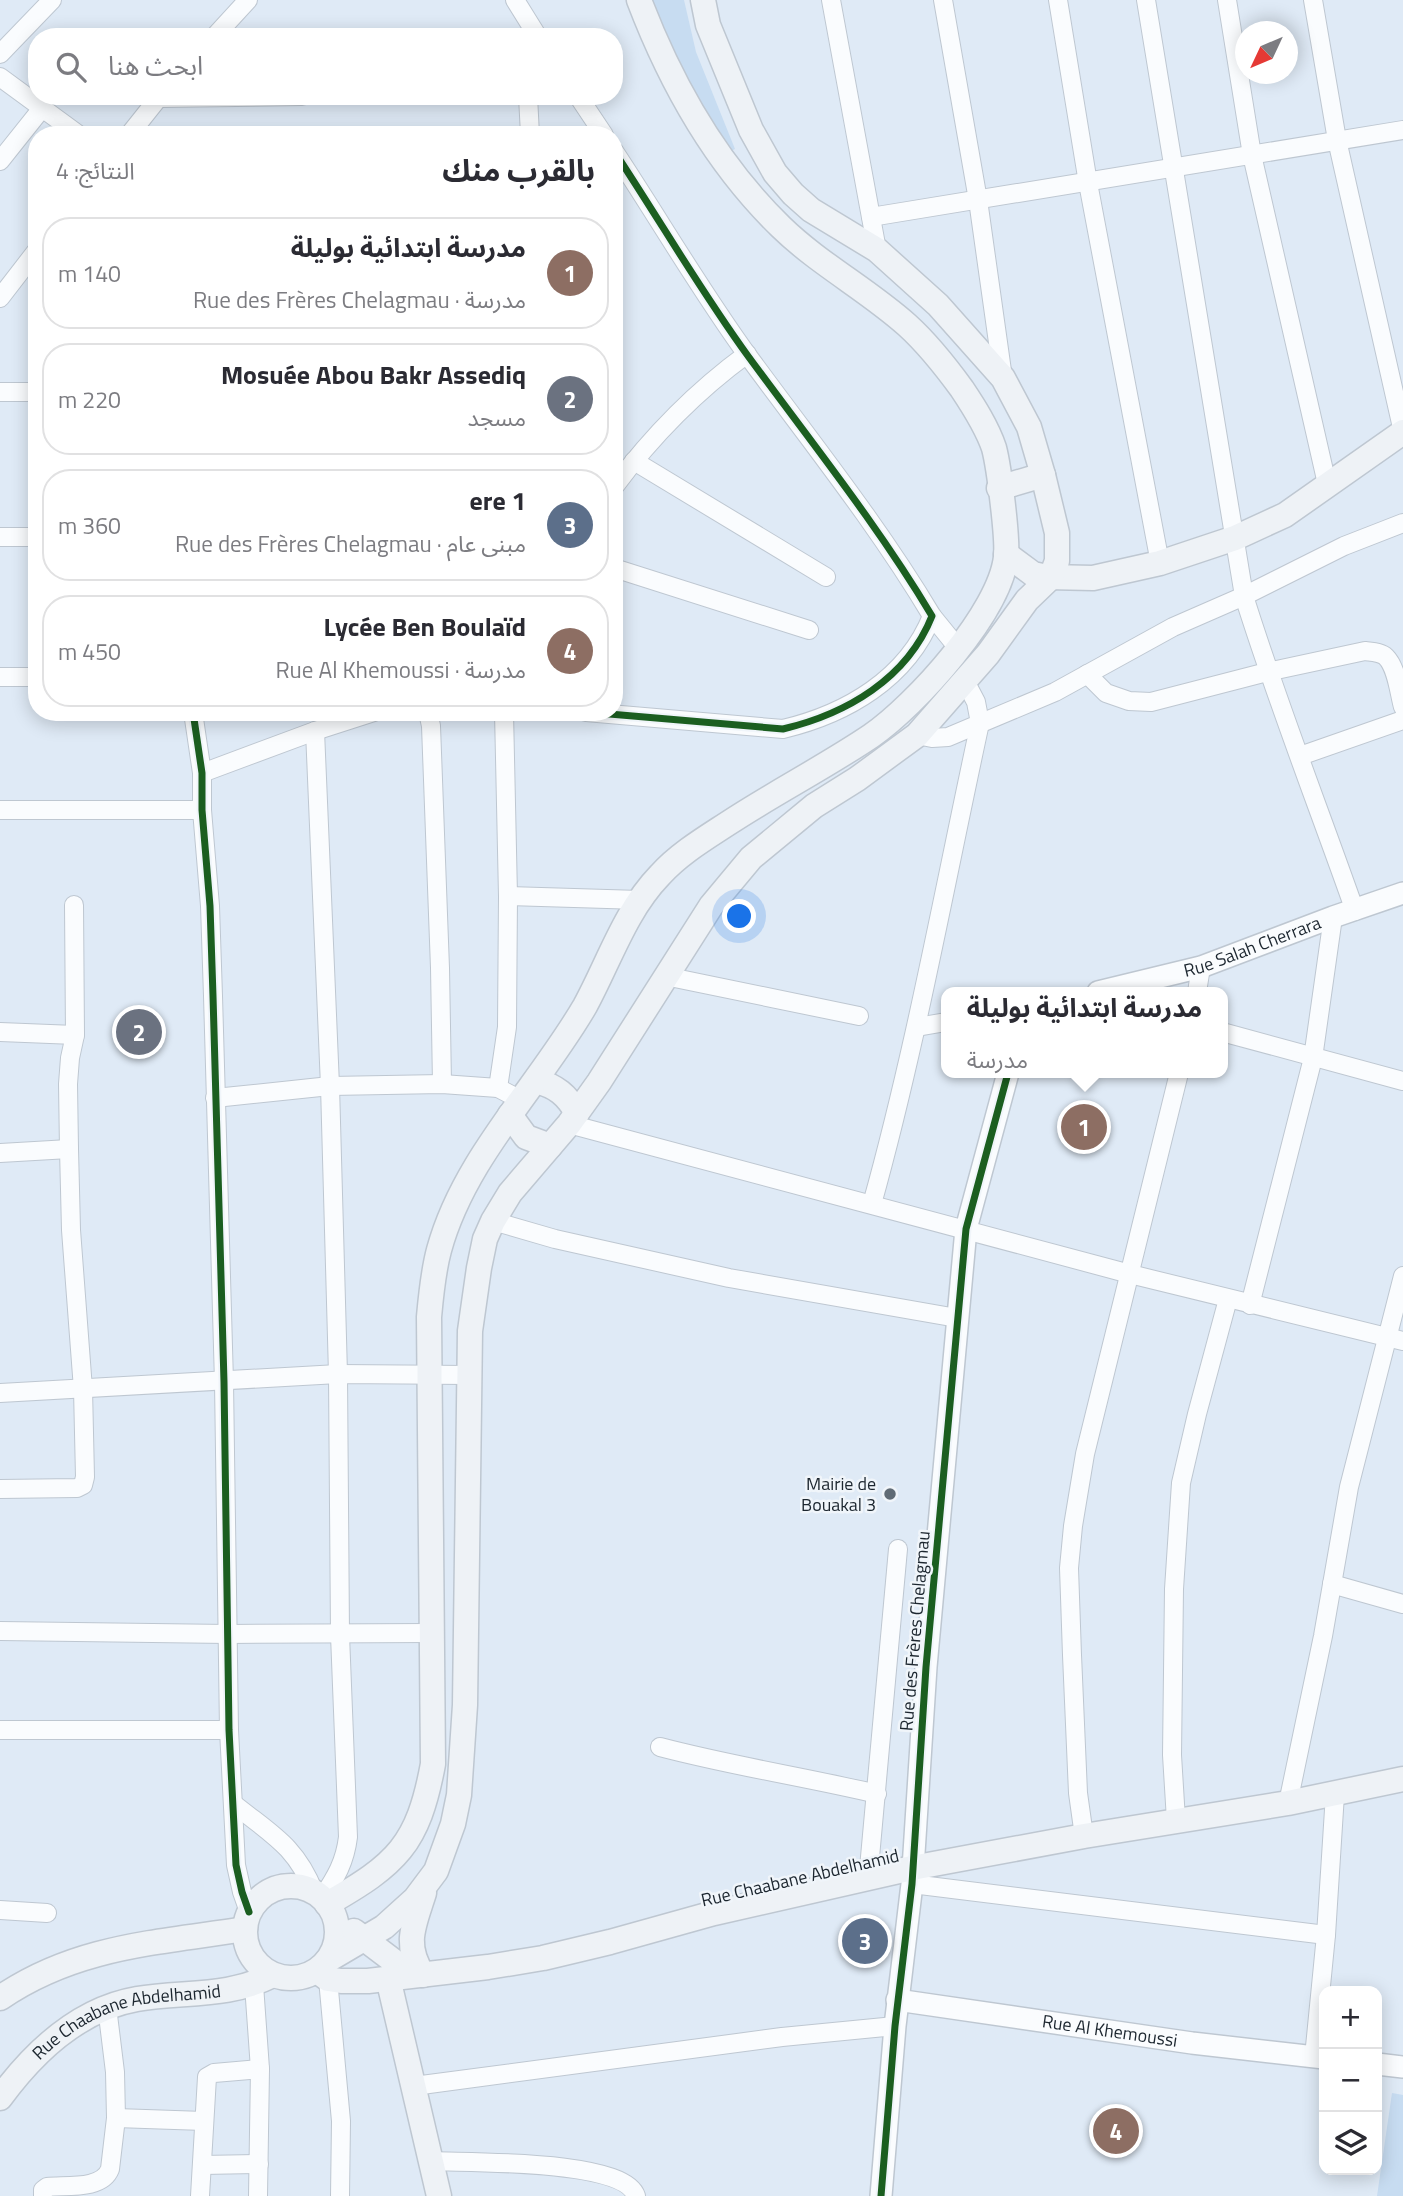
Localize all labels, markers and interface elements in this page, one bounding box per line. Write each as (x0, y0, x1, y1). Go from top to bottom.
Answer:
north arrow (1235, 21, 1298, 84)
search box (28, 28, 623, 105)
text: ابحث هنا (108, 46, 203, 85)
icon: search (52, 48, 90, 86)
text: بالقرب منك (442, 147, 595, 193)
text: النتائج: 4 (56, 153, 135, 188)
text: مدرسة ابتدائية بوليلة (291, 228, 526, 267)
text: 140 m (58, 256, 121, 291)
text: 1 (564, 256, 576, 291)
text: مدرسة · Rue des Frères Chelagmau (193, 282, 526, 317)
text: Mosuée Abou Bakr Assediq (221, 355, 526, 394)
text: 220 m (58, 382, 121, 417)
text: 2 (564, 382, 576, 417)
text: مسجد (467, 400, 526, 435)
text: 1 ere (470, 481, 526, 520)
text: 360 m (58, 508, 121, 543)
text: 3 (564, 508, 576, 543)
text: مبنى عام · Rue des Frères Chelagmau (175, 526, 526, 561)
text: Lycée Ben Boulaïd (324, 607, 526, 646)
text: 450 m (58, 634, 121, 669)
text: 4 (564, 634, 576, 669)
text: مدرسة · Rue Al Khemoussi (275, 652, 526, 687)
your location (722, 899, 756, 933)
street label: Rue Salah Cherrara (1181, 909, 1325, 984)
popup (941, 987, 1228, 1078)
text: مدرسة ابتدائية بوليلة (967, 988, 1202, 1027)
pin: 2 (116, 1006, 162, 1058)
text: مدرسة (967, 1042, 1028, 1077)
pin: 1 (1061, 1101, 1107, 1153)
place label: Mairie de Bouakal 3 (801, 1470, 876, 1518)
marker: Mairie de Bouakal 3 (882, 1486, 898, 1502)
street label: Rue des Frères Chelagmau (892, 1530, 937, 1732)
street label: Rue Chaabane Abdelhamid (698, 1842, 902, 1913)
pin: 3 (842, 1915, 888, 1967)
street label: Rue Chaabane Abdelhamid (26, 1977, 222, 2066)
map controls (1319, 1986, 1382, 2175)
button: + (1319, 1986, 1382, 2049)
street label: Rue Al Khemoussi (1040, 2007, 1179, 2054)
button: − (1319, 2049, 1382, 2112)
pin: 4 (1093, 2105, 1139, 2157)
button: layers (1319, 2112, 1382, 2175)

